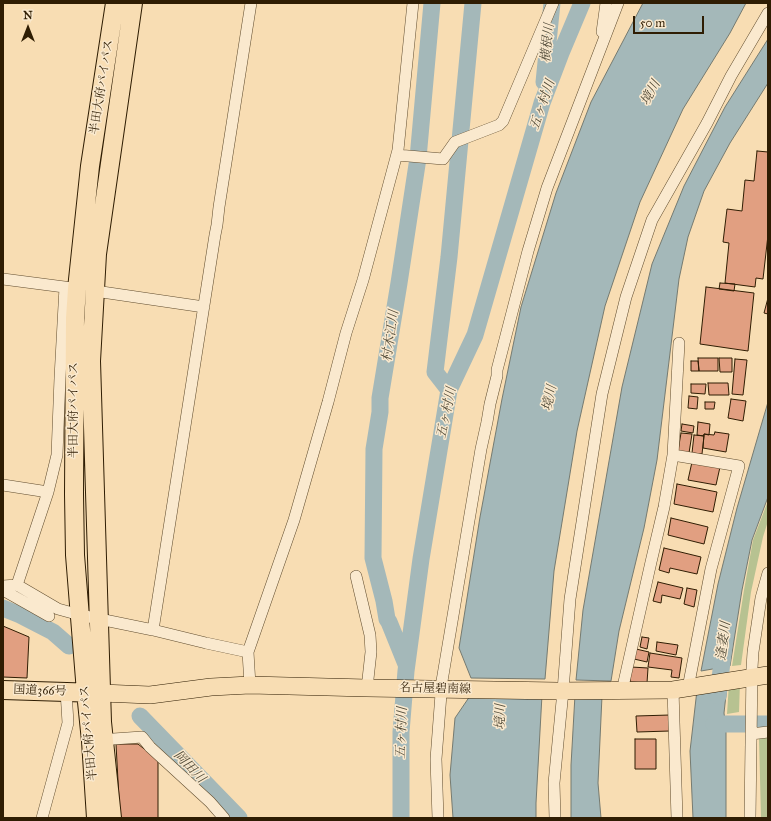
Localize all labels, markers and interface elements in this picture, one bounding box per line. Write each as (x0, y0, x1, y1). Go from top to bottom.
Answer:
north arrow (8, 8, 48, 48)
scale bar (635, 8, 706, 34)
text: N (23, 9, 33, 22)
text: 50 m (640, 16, 665, 30)
water label: 横根川 (538, 23, 558, 63)
street label: 半田大府パイパス (87, 38, 117, 136)
water label: 五ヶ村川 (527, 78, 559, 132)
water label: 境川 (638, 78, 664, 108)
water label: 村木江川 (380, 309, 402, 363)
street label: 半田大府パイパス (67, 362, 81, 458)
water label: 境川 (540, 384, 560, 412)
water label: 五ヶ村川 (434, 386, 460, 440)
water label: 逢妻川 (714, 621, 734, 661)
street label: 名古屋碧南線 (399, 681, 471, 697)
street label: 国道366号 (13, 683, 67, 699)
street label: 半田大府パイパス (78, 685, 100, 781)
water label: 境川 (493, 704, 509, 730)
water label: 五ヶ村川 (393, 707, 411, 759)
water label: 岡田川 (170, 748, 208, 786)

